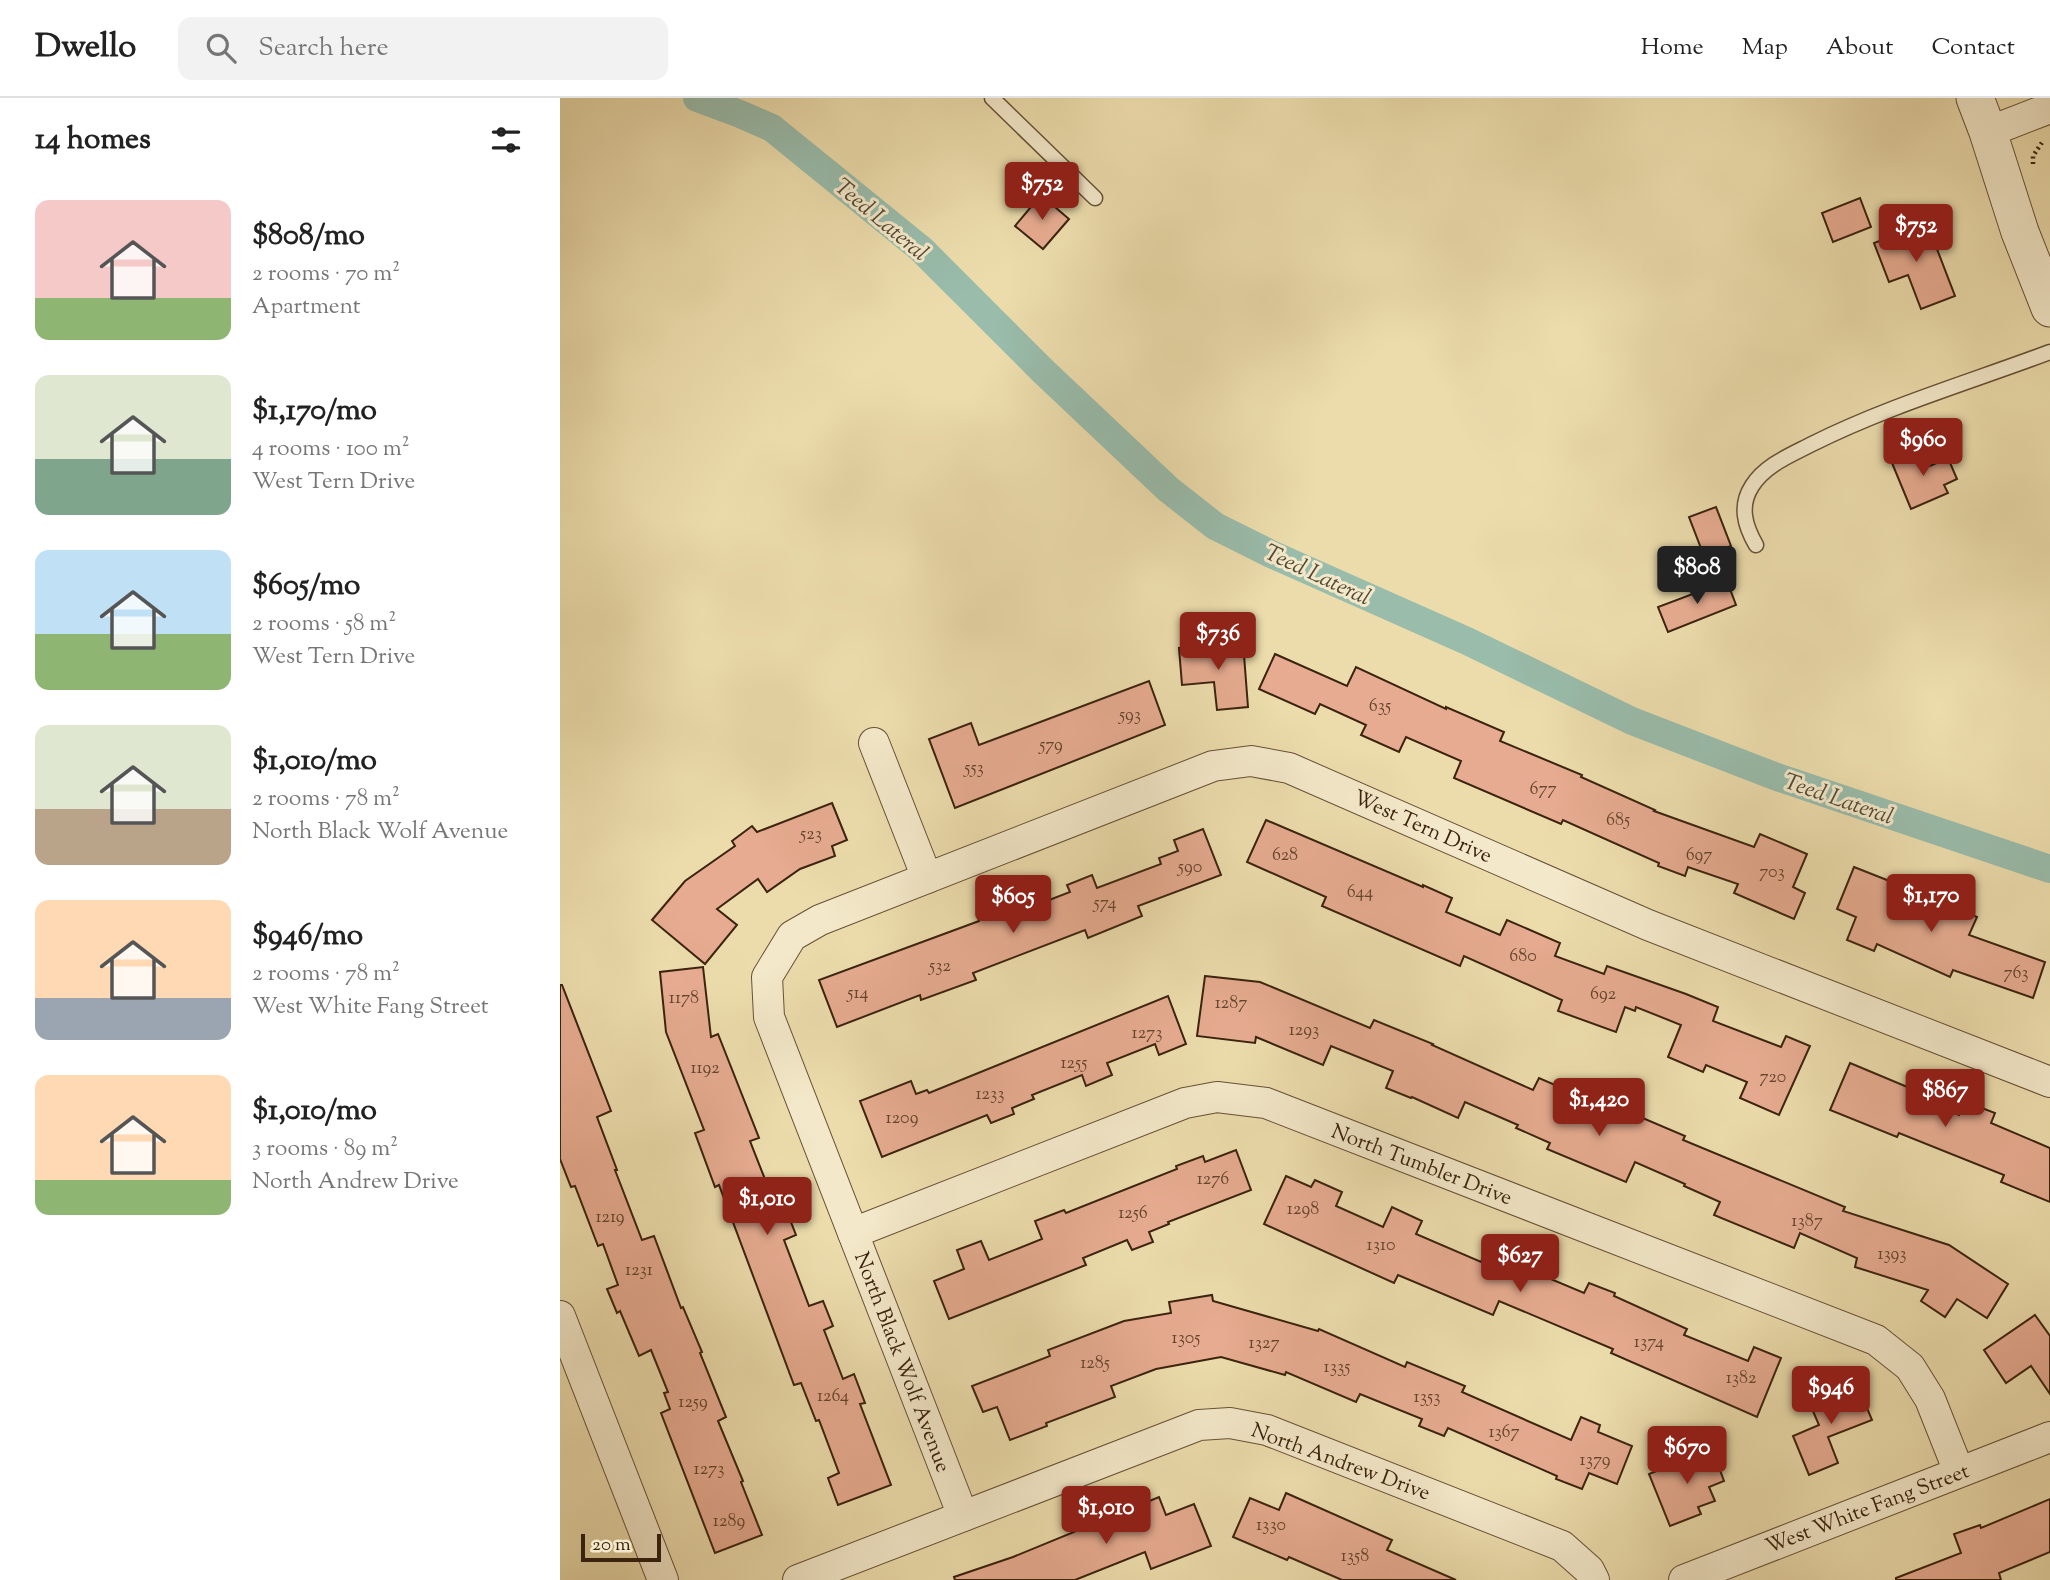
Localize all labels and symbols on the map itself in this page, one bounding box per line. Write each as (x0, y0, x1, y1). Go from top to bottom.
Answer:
pin: $752 (1001, 162, 1083, 222)
water label: Teed Lateral (826, 172, 935, 270)
pin: $752 (1875, 204, 1957, 264)
pin: $960 (1882, 418, 1964, 478)
water label: Teed Lateral (1258, 537, 1375, 615)
pin: $808 (1656, 546, 1738, 606)
pin: $736 (1177, 612, 1259, 672)
house number: 635 (1369, 694, 1391, 720)
house number: 593 (1118, 703, 1141, 729)
house number: 579 (1038, 733, 1063, 759)
house number: 553 (963, 756, 984, 782)
water label: Teed Lateral (1779, 766, 1897, 834)
house number: 677 (1530, 777, 1556, 803)
street label: West Tern Drive (1348, 784, 1496, 872)
house number: 685 (1606, 808, 1630, 834)
house number: 523 (799, 822, 822, 848)
house number: 628 (1272, 843, 1298, 869)
house number: 697 (1686, 843, 1712, 869)
house number: 590 (1177, 855, 1202, 881)
house number: 703 (1759, 860, 1785, 886)
pin: $1,170 (1874, 874, 1988, 934)
pin: $605 (972, 876, 1054, 935)
house number: 644 (1347, 880, 1373, 906)
house number: 574 (1092, 891, 1117, 917)
house number: 680 (1509, 944, 1537, 970)
house number: 532 (928, 954, 951, 980)
house number: 763 (2003, 961, 2029, 987)
house number: 514 (846, 981, 869, 1007)
house number: 692 (1590, 982, 1617, 1008)
house number: 1178 (669, 986, 699, 1012)
house number: 1287 (1215, 991, 1247, 1017)
house number: 1293 (1289, 1018, 1319, 1044)
house number: 1273 (1132, 1021, 1162, 1047)
house number: 1255 (1060, 1051, 1088, 1077)
house number: 1192 (690, 1056, 720, 1082)
house number: 720 (1760, 1065, 1786, 1091)
pin: $867 (1904, 1070, 1986, 1129)
pin: $1,420 (1542, 1079, 1656, 1138)
house number: 1233 (975, 1082, 1005, 1108)
house number: 1209 (886, 1106, 919, 1132)
street label: North Tumbler Drive (1326, 1118, 1516, 1214)
house number: 1276 (1197, 1167, 1229, 1193)
pin: $1,010 (710, 1178, 824, 1237)
house number: 1298 (1287, 1197, 1319, 1223)
house number: 1256 (1118, 1201, 1148, 1227)
house number: 1219 (595, 1205, 625, 1231)
house number: 1387 (1791, 1209, 1823, 1235)
house number: 1310 (1367, 1233, 1395, 1259)
pin: $627 (1479, 1234, 1561, 1294)
house number: 1393 (1877, 1242, 1907, 1268)
street label: North Black Wolf Avenue (845, 1248, 957, 1477)
house number: 1231 (625, 1258, 653, 1284)
house number: 1305 (1172, 1326, 1200, 1352)
house number: 1374 (1634, 1330, 1664, 1356)
house number: 1327 (1249, 1331, 1279, 1357)
house number: 1285 (1080, 1351, 1110, 1377)
house number: 1335 (1324, 1355, 1350, 1381)
house number: 1382 (1726, 1366, 1757, 1392)
pin: $946 (1790, 1366, 1872, 1426)
house number: 1264 (817, 1384, 849, 1410)
house number: 1353 (1414, 1385, 1440, 1411)
house number: 1259 (678, 1390, 708, 1416)
street label: North Andrew Drive (1246, 1417, 1434, 1509)
house number: 1367 (1488, 1420, 1520, 1446)
pin: $670 (1646, 1426, 1728, 1486)
house number: 1379 (1580, 1448, 1611, 1474)
house number: 1273 (694, 1457, 724, 1483)
street label: West White Fang Street (1761, 1457, 1974, 1563)
pin: $1,010 (1049, 1486, 1163, 1546)
house number: 1289 (713, 1509, 745, 1535)
house number: 1330 (1256, 1513, 1286, 1539)
scale bar (581, 1531, 662, 1563)
house number: 1358 (1341, 1544, 1369, 1570)

